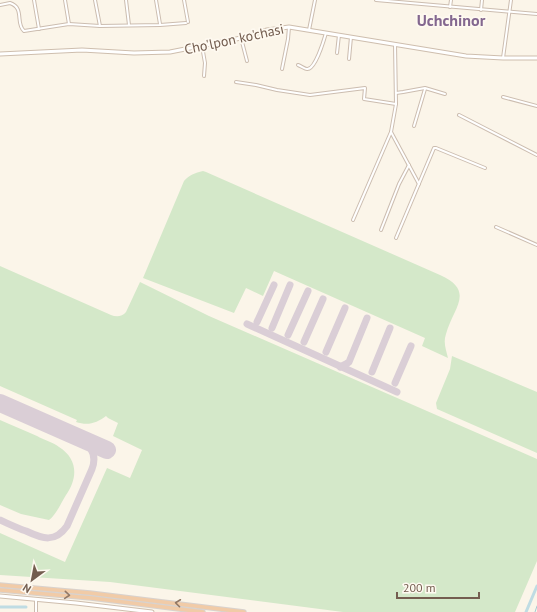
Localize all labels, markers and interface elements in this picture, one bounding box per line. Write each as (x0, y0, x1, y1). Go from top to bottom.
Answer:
district label: Uchchinor (417, 10, 486, 30)
street label: Cho'lpon ko'chasi (182, 20, 286, 58)
north arrow (12, 560, 52, 600)
scale bar (397, 574, 479, 600)
text: 200 m (403, 580, 436, 595)
text: N (20, 581, 33, 596)
one-way arrow (64, 591, 70, 600)
one-way arrow (175, 599, 181, 608)

